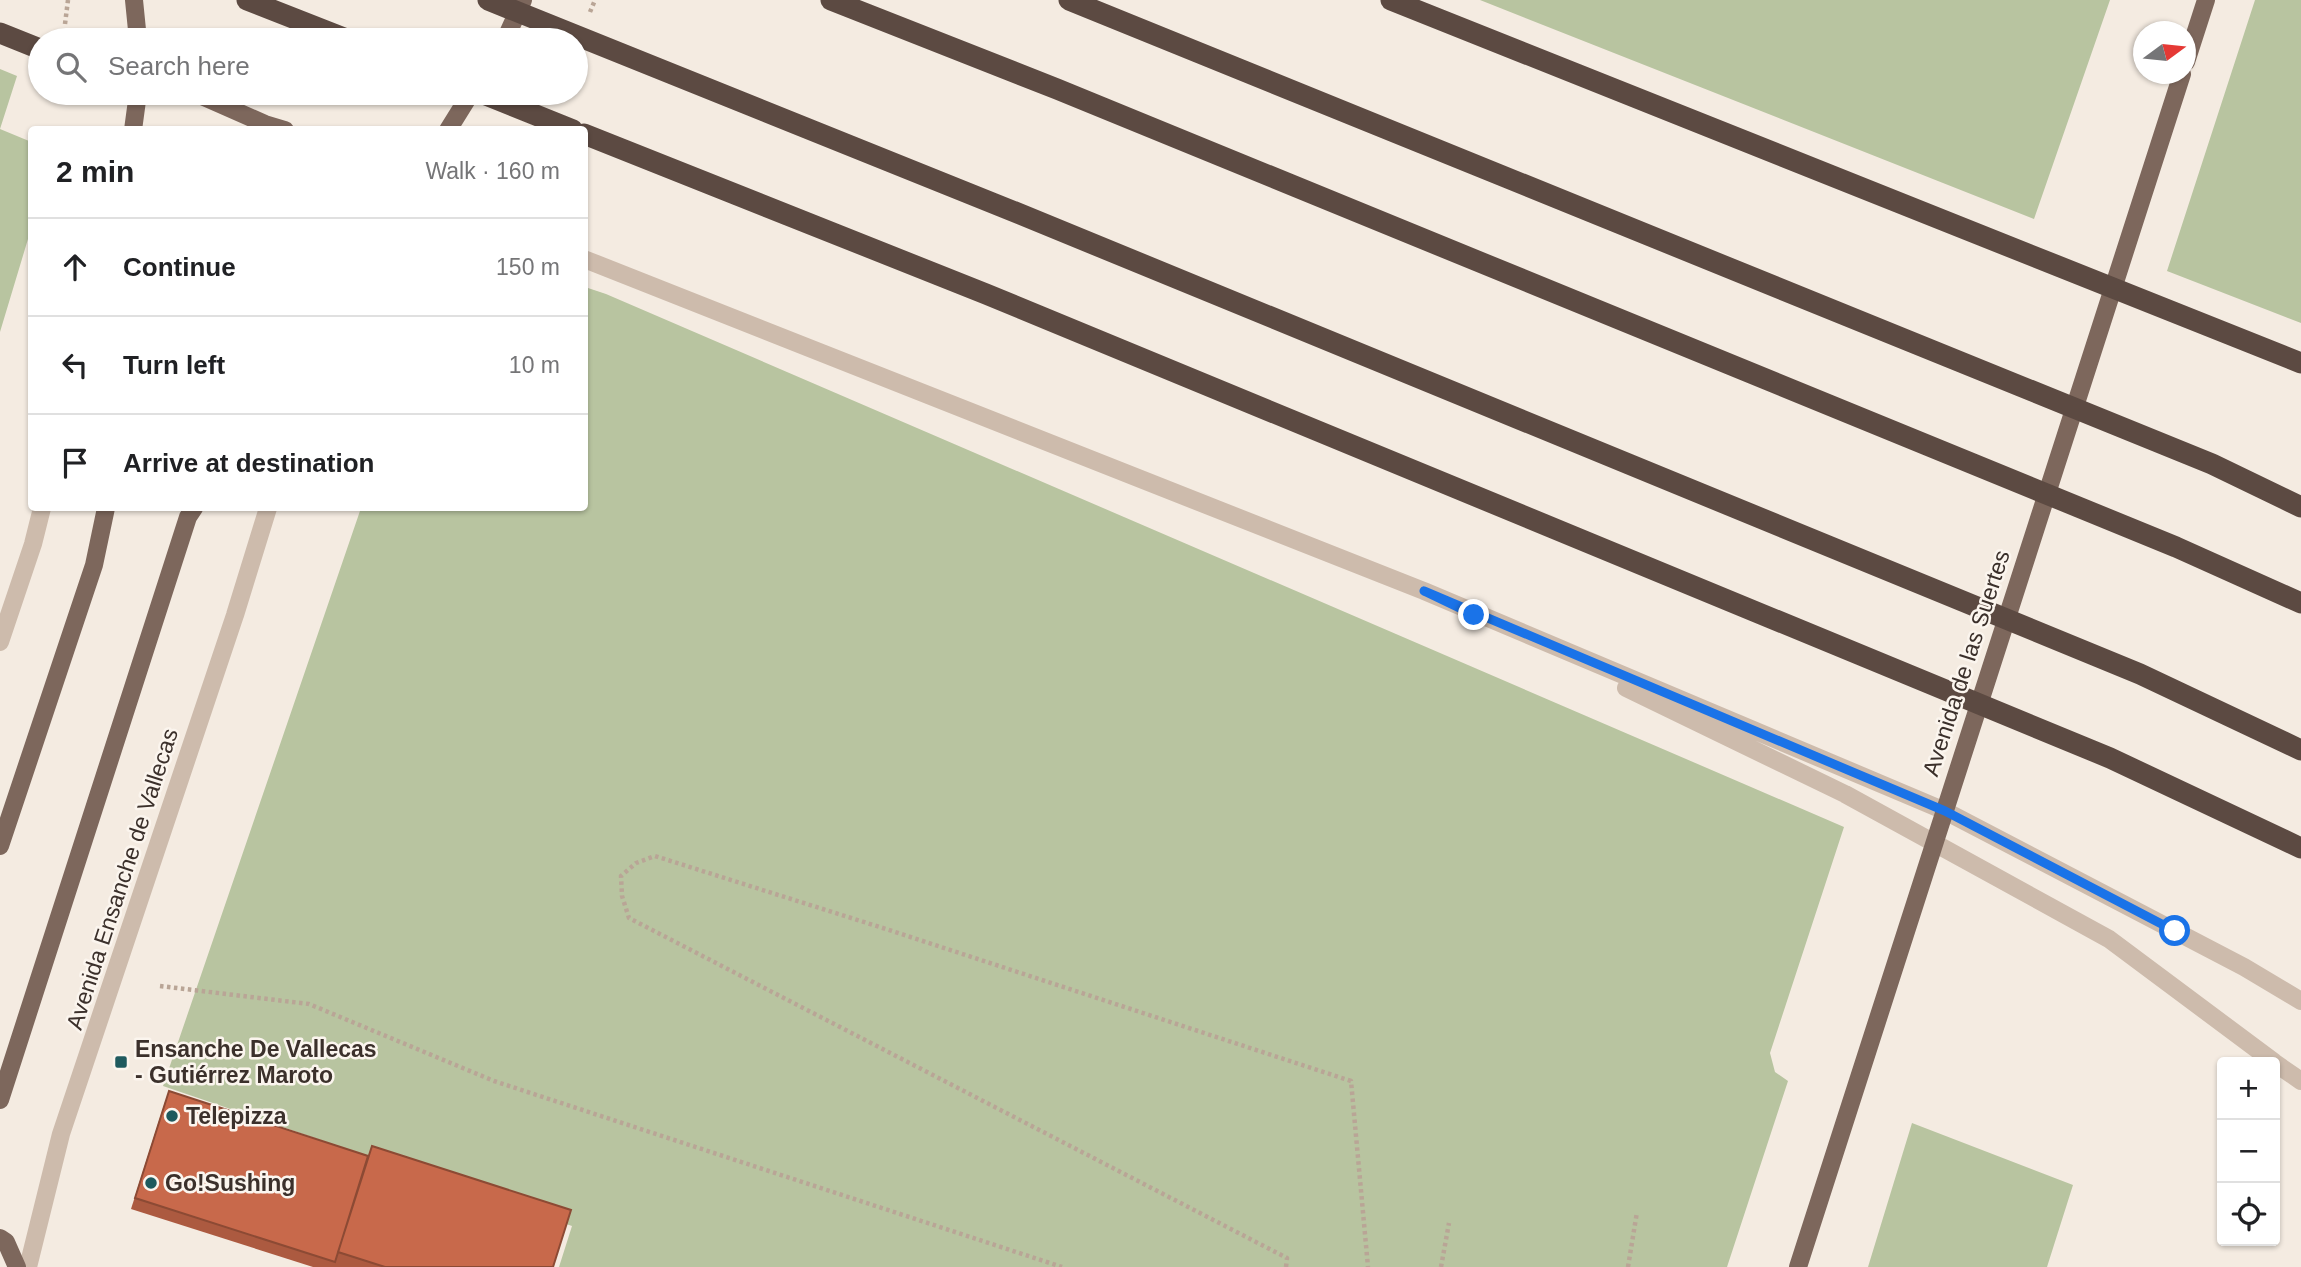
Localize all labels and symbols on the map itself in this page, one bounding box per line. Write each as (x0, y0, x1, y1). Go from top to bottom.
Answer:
north arrow (2133, 21, 2196, 84)
street label: Avenida de las Suertes (1917, 547, 2015, 779)
route end (1458, 599, 1489, 630)
street label: Avenida Ensanche de Vallecas (61, 725, 183, 1033)
route start (2159, 915, 2190, 946)
place label: Ensanche De Vallecas - Gutiérrez Maroto (135, 1036, 377, 1088)
marker: Ensanche De Vallecas - Gutiérrez Maroto (113, 1054, 129, 1070)
place label: Telepizza (186, 1103, 287, 1129)
marker: Telepizza (164, 1108, 180, 1124)
place label: Go!Sushing (165, 1170, 295, 1196)
marker: Go!Sushing (143, 1175, 159, 1191)

